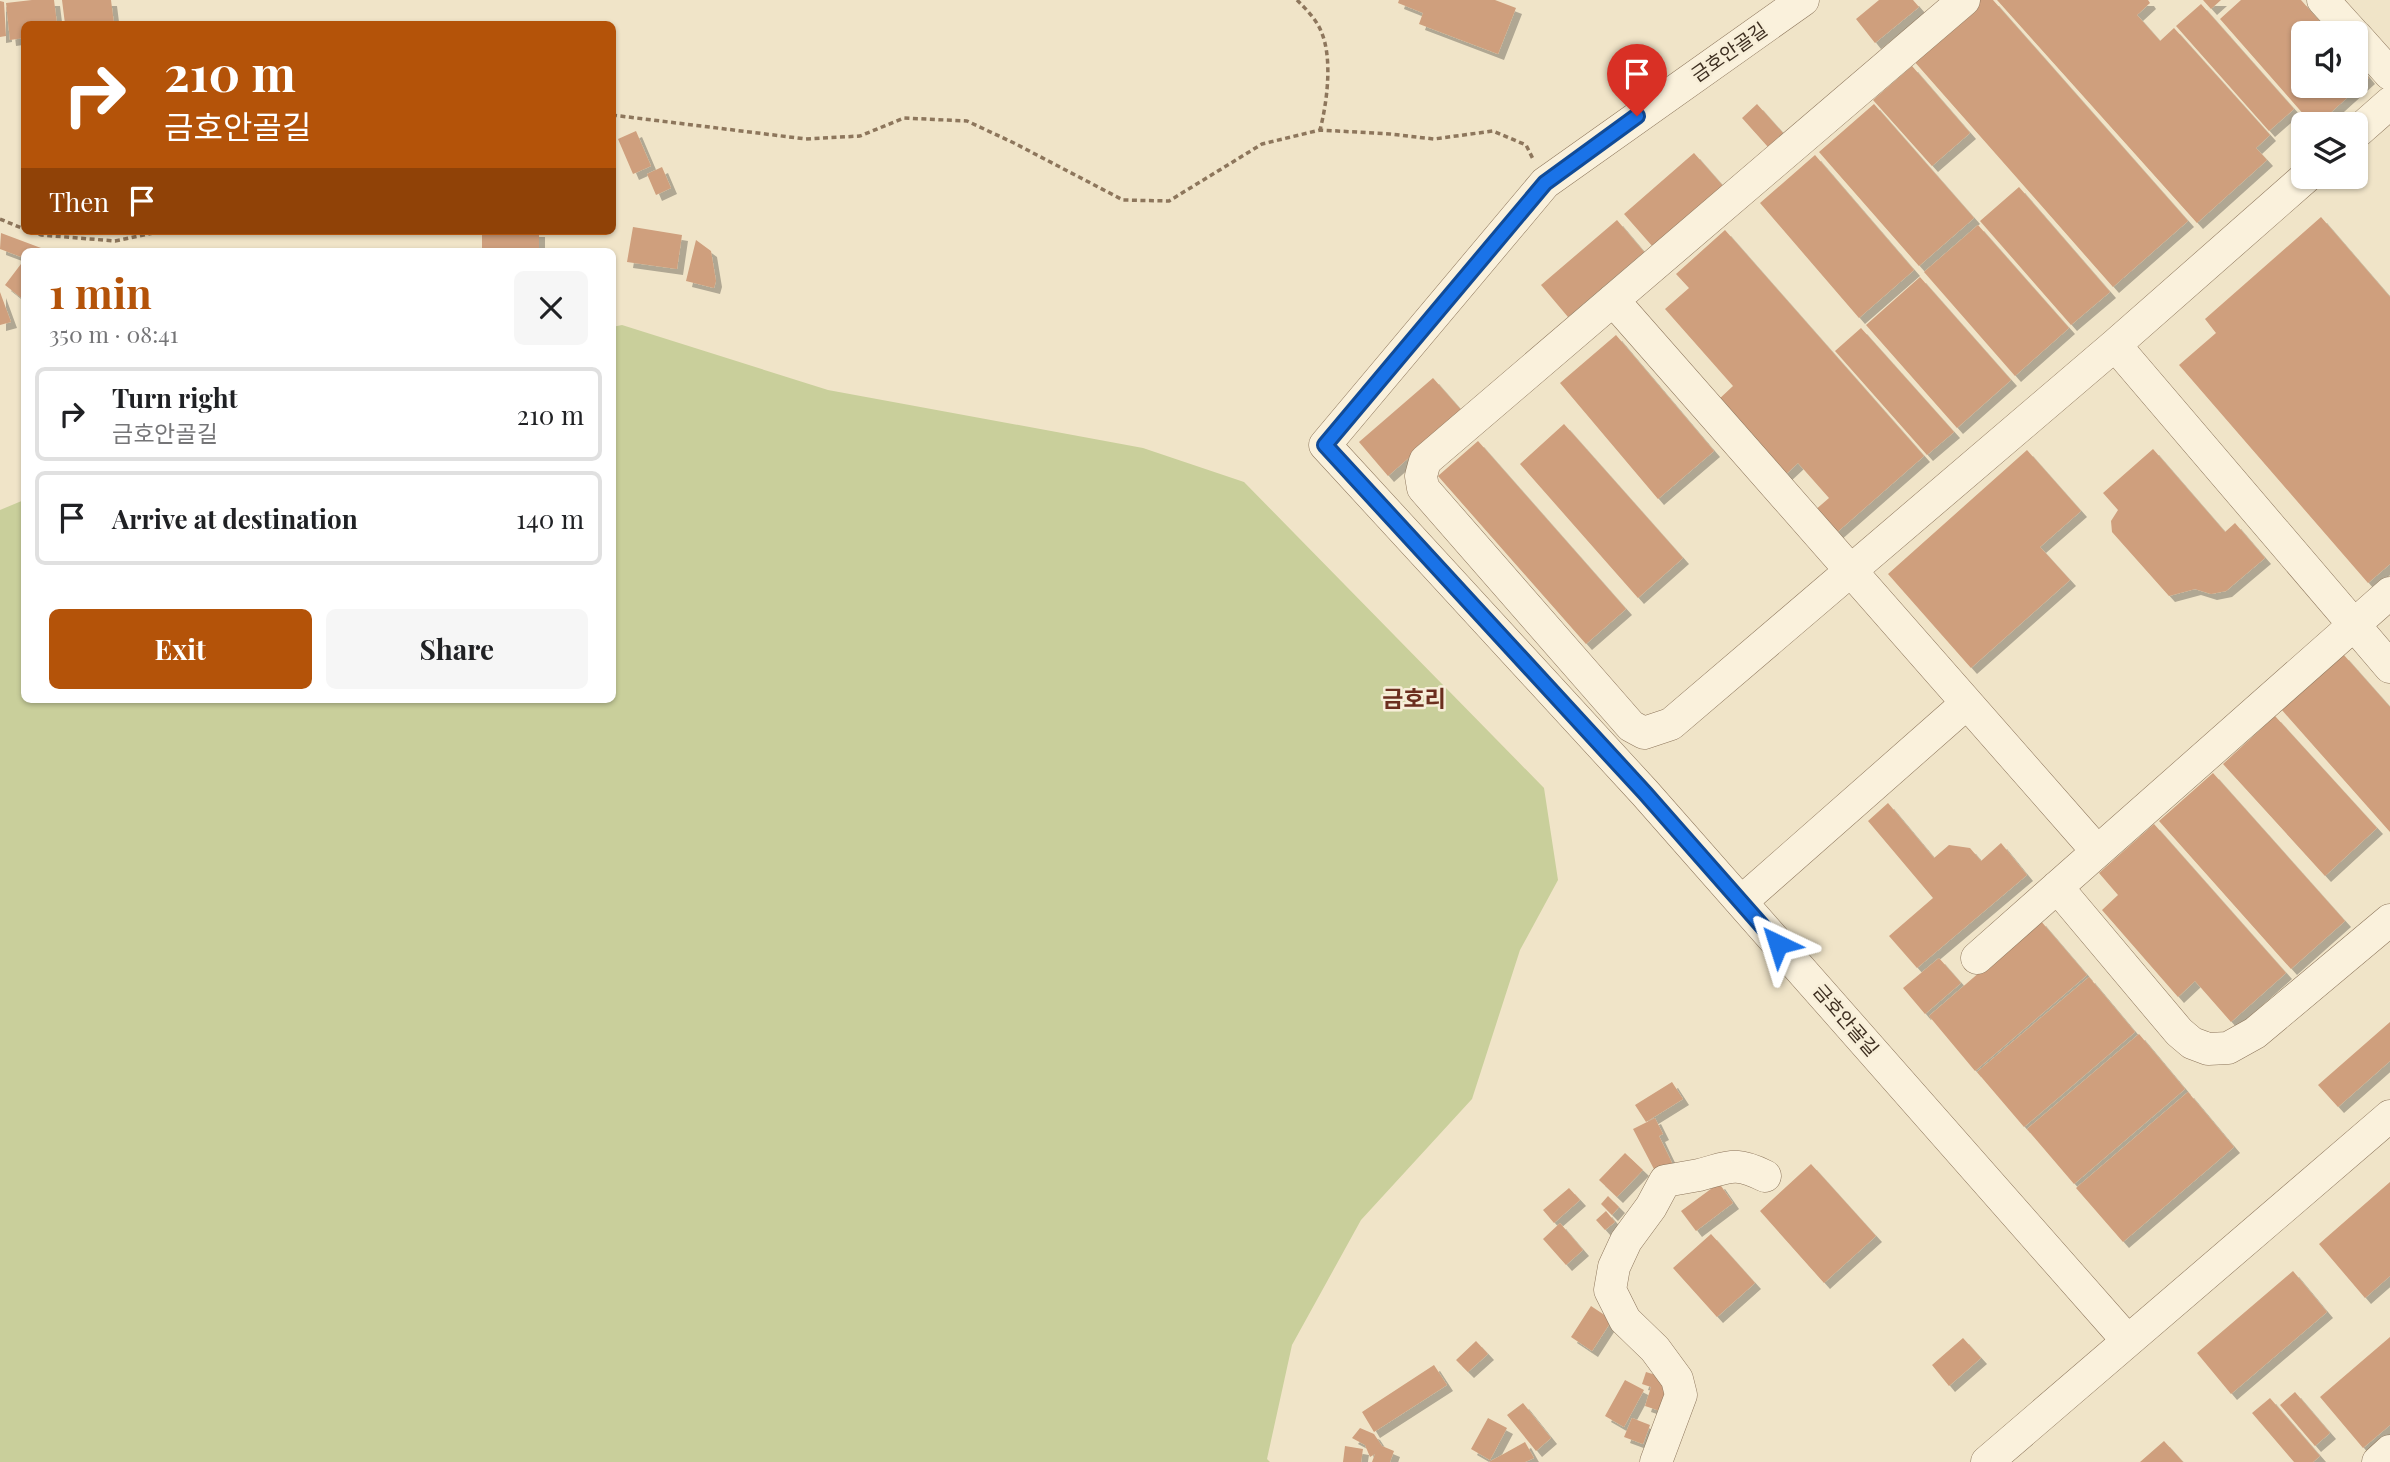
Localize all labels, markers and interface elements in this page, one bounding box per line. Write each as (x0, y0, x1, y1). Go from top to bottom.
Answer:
street label: 금호안골길 (1685, 15, 1772, 87)
map controls (2291, 21, 2368, 189)
button: sound (2291, 21, 2368, 98)
text: 210 m (164, 39, 296, 104)
pin (1607, 44, 1667, 116)
icon: right (49, 49, 140, 140)
icon: arrive (1618, 55, 1656, 93)
text: 금호안골길 (164, 104, 311, 147)
button: layers (2291, 112, 2368, 189)
icon: arrive (123, 182, 161, 220)
text: Then (49, 184, 109, 219)
text: 1 min (49, 264, 152, 320)
button: close (514, 271, 588, 345)
text: 350 m · 08:41 (49, 318, 178, 349)
text: Turn right (112, 380, 238, 415)
icon: right (53, 395, 91, 433)
text: 210 m (517, 397, 584, 432)
text: 금호안골길 (112, 417, 218, 448)
icon: arrive (53, 499, 91, 537)
text: Arrive at destination (112, 501, 358, 536)
text: 140 m (516, 501, 584, 536)
button: Exit (49, 609, 312, 689)
button: Share (326, 609, 588, 689)
district label: 금호리 (1382, 682, 1446, 713)
position arrow (1741, 907, 1815, 981)
street label: 금호안골길 (1808, 978, 1885, 1061)

